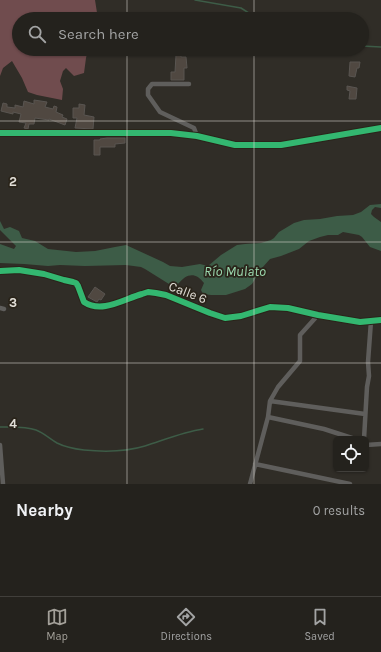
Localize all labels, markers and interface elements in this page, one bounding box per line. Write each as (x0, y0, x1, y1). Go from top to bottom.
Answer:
search box (12, 12, 369, 56)
icon: search (26, 23, 48, 45)
text: Search here (58, 25, 139, 43)
text: 2 (9, 174, 17, 189)
water label: Río Mulato (204, 263, 266, 280)
street label: Calle 6 (167, 278, 209, 307)
text: 3 (9, 295, 17, 310)
text: 4 (9, 416, 17, 431)
map controls (333, 436, 369, 472)
button: locate (333, 436, 369, 472)
text: Nearby (16, 500, 73, 520)
text: 0 results (313, 503, 365, 518)
tab: Map (46, 606, 68, 643)
tab: Directions (160, 606, 212, 643)
tab: Saved (304, 606, 335, 643)

